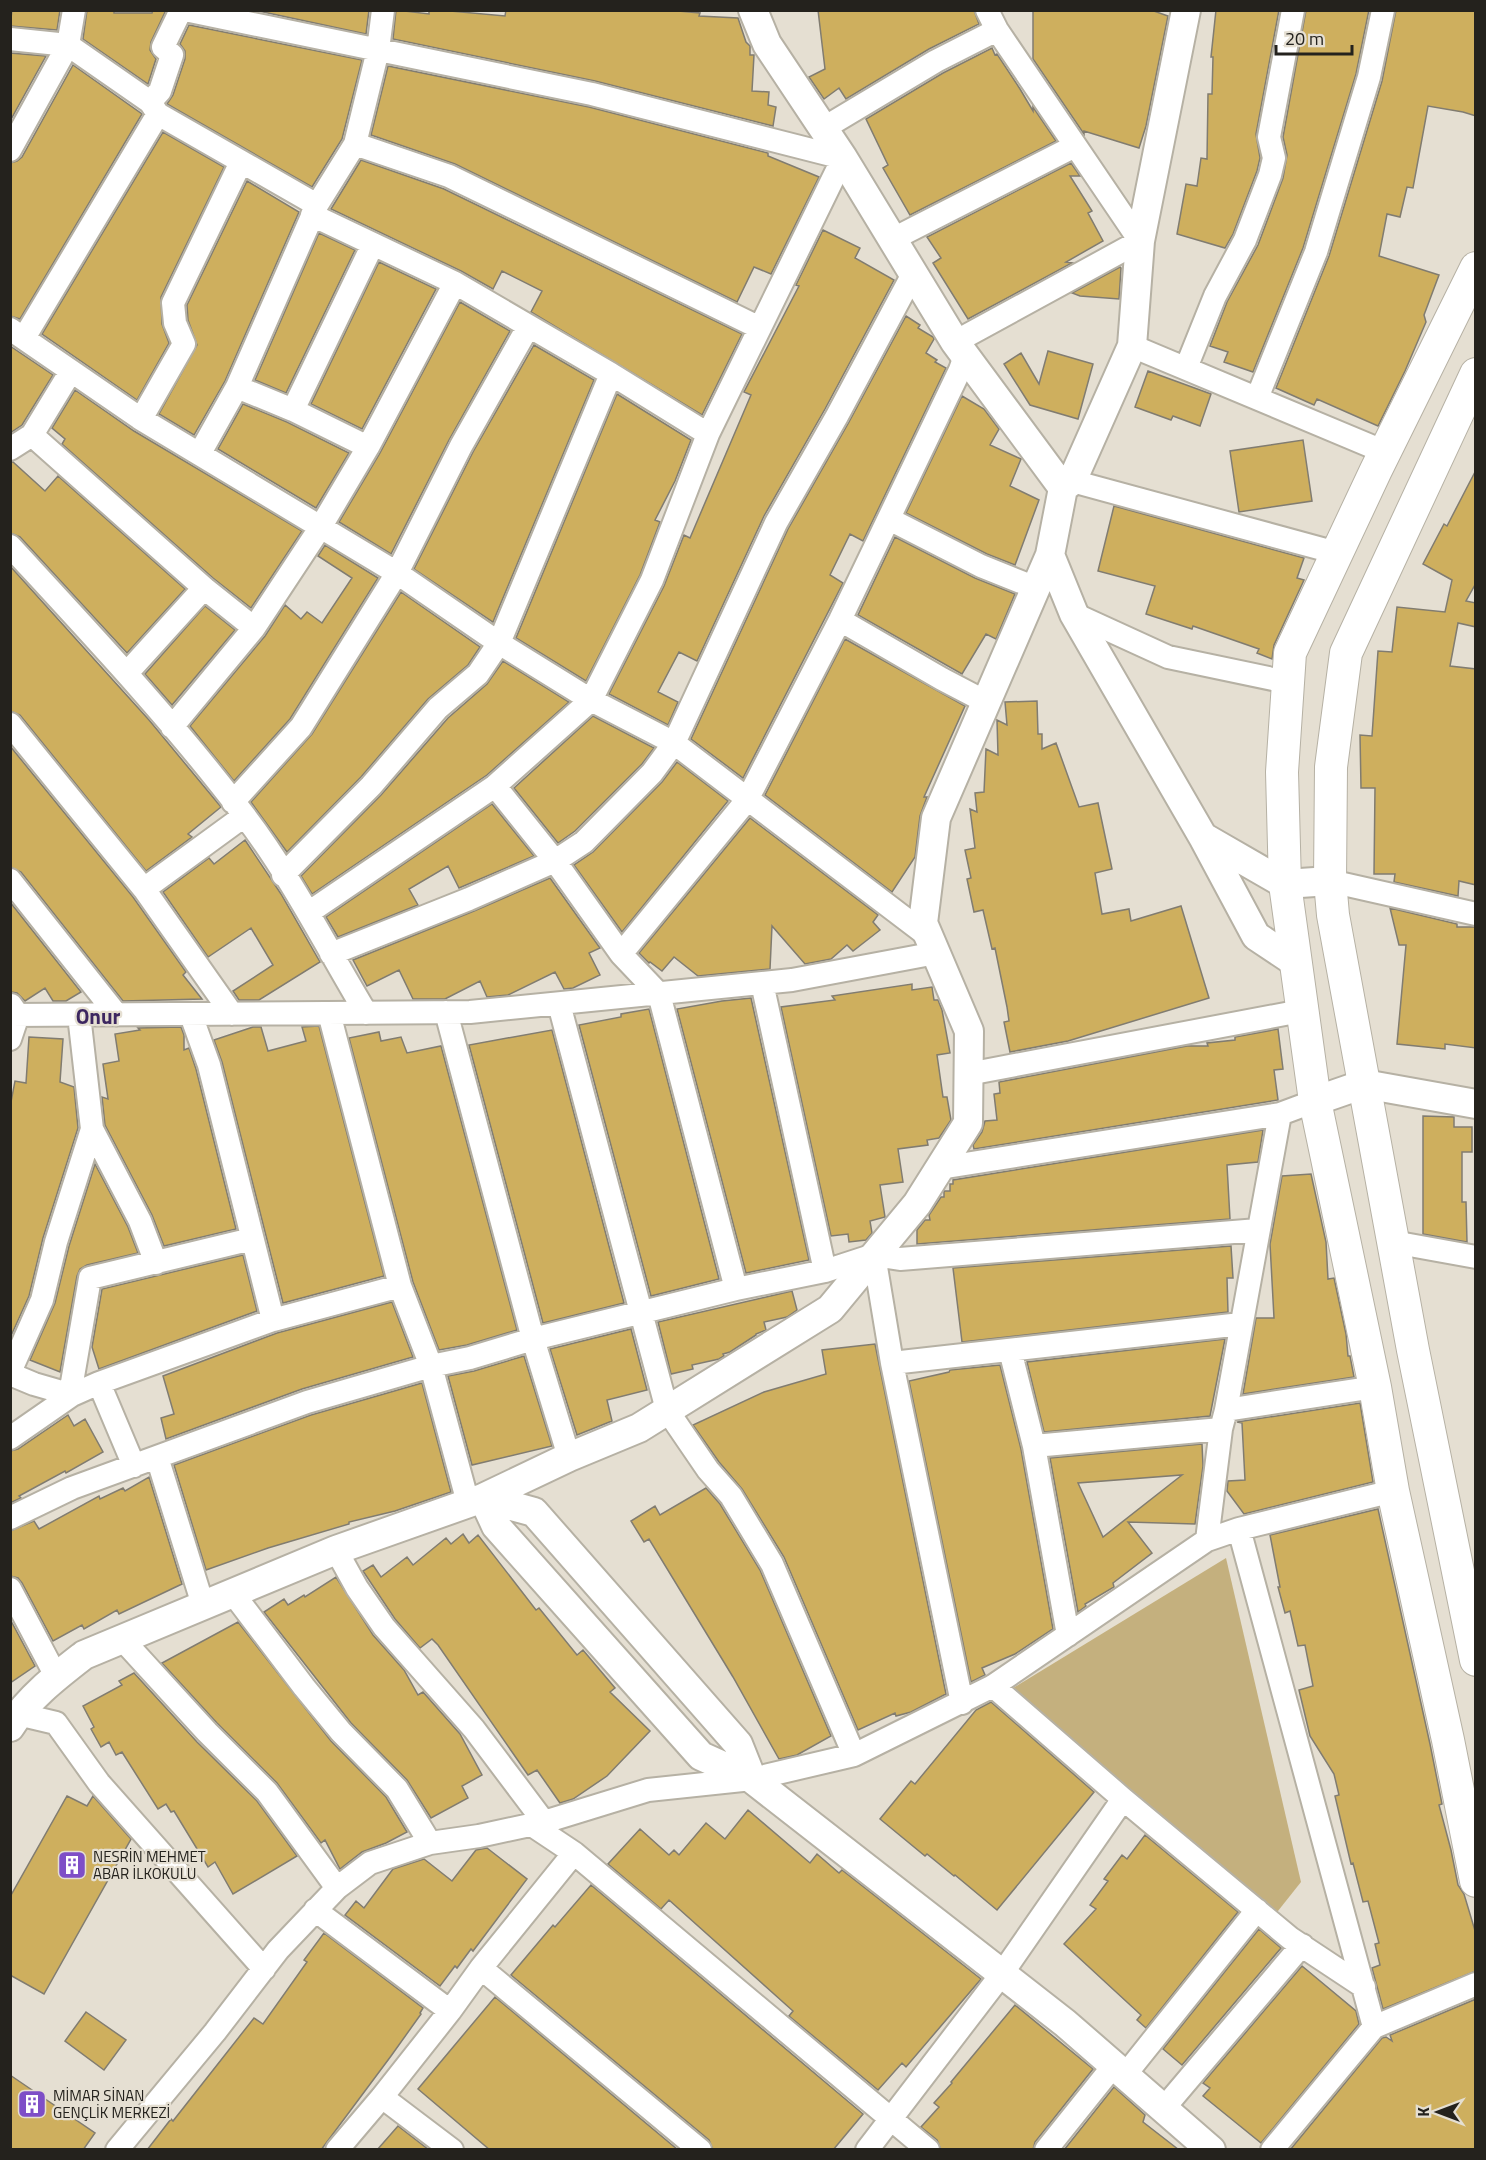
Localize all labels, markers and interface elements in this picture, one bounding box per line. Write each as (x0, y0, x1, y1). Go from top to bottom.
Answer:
scale bar (1276, 18, 1352, 56)
text: 20 m (1285, 25, 1324, 52)
district label: Onur (76, 1000, 121, 1032)
place label: NESRİN MEHMET ABAR İLKOKULU (93, 1845, 206, 1885)
building icon: NESRİN MEHMET ABAR İLKOKULU (56, 1849, 88, 1881)
north arrow (1408, 2082, 1468, 2142)
place label: MİMAR SİNAN GENÇLİK MERKEZİ (53, 2084, 170, 2124)
building icon: MİMAR SİNAN GENÇLİK MERKEZİ (16, 2088, 48, 2120)
text: K (1411, 2107, 1435, 2117)

